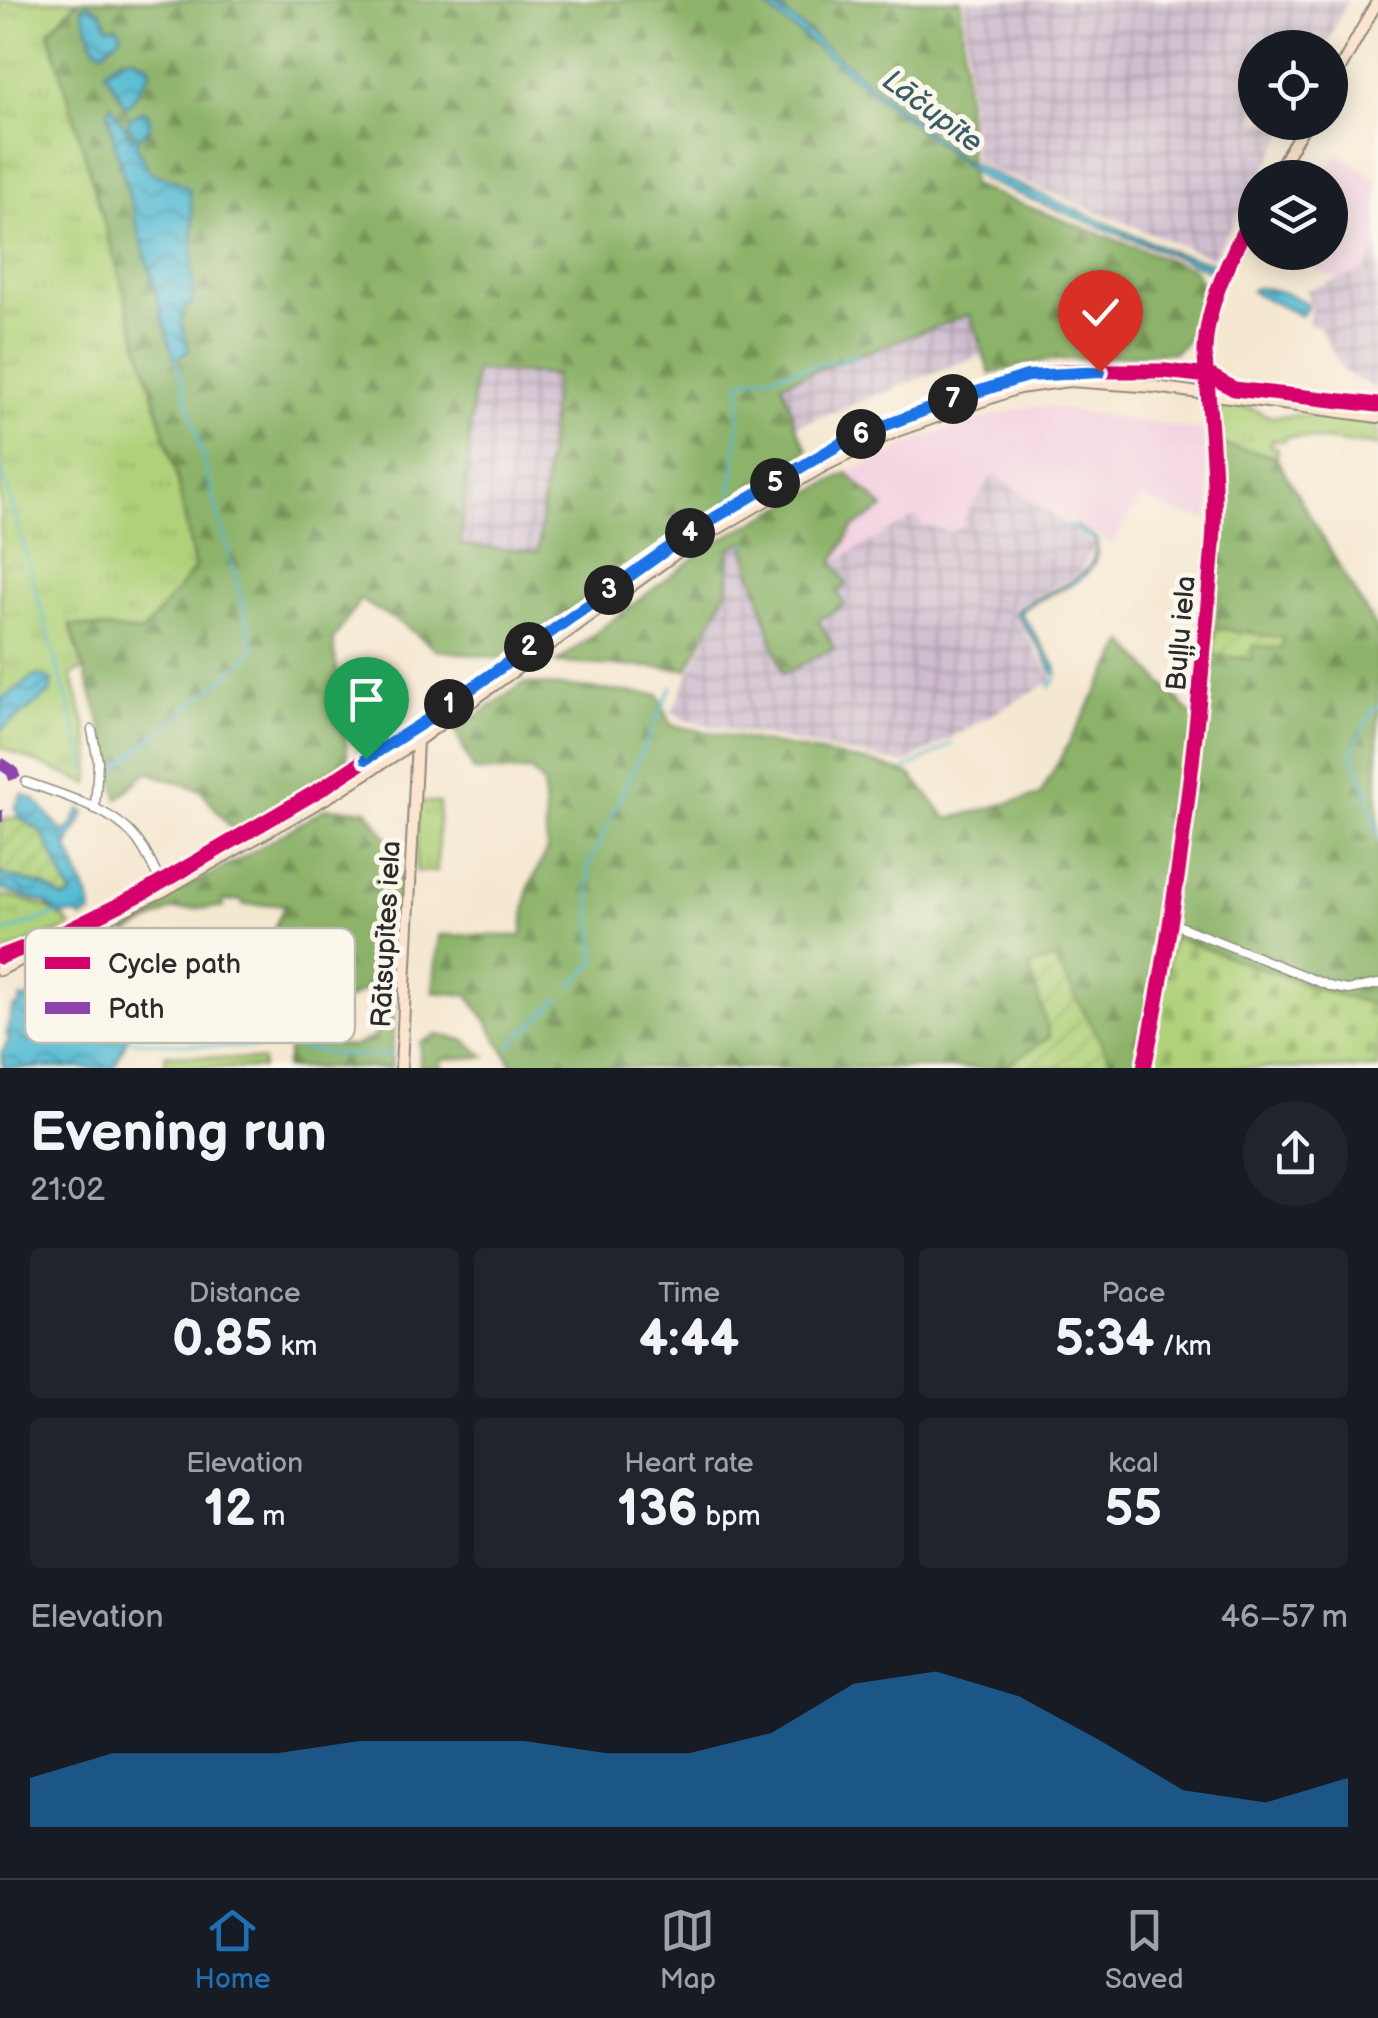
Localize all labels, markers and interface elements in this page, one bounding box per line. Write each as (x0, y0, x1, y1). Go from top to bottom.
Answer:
map controls (1238, 30, 1348, 270)
button: locate (1238, 30, 1348, 140)
water label: Lāčupīte (875, 63, 989, 161)
button: layers (1238, 160, 1348, 270)
pin (1058, 270, 1143, 373)
icon: check (1073, 285, 1128, 340)
pin: 7 (928, 374, 978, 424)
text: 7 (945, 382, 961, 415)
pin: 6 (836, 409, 886, 459)
text: 6 (853, 417, 869, 450)
pin: 5 (750, 458, 800, 508)
text: 5 (767, 466, 783, 499)
pin: 4 (665, 508, 715, 558)
text: 4 (682, 516, 698, 549)
pin: 3 (584, 565, 634, 615)
text: 3 (601, 573, 617, 606)
street label: Buļļu iela (1160, 574, 1203, 692)
pin: 2 (504, 622, 554, 672)
text: 2 (521, 630, 537, 663)
pin (324, 657, 409, 760)
icon: arrive (339, 672, 394, 727)
pin: 1 (424, 679, 474, 729)
text: 1 (443, 687, 455, 720)
street label: Rātsupītes iela (365, 840, 408, 1028)
legend (25, 928, 355, 1043)
text: Cycle path (108, 948, 241, 981)
text: Path (108, 993, 164, 1026)
text: Evening run (30, 1100, 327, 1167)
button: share (1243, 1101, 1348, 1206)
text: 21:02 (30, 1171, 105, 1210)
text: Distance (189, 1277, 301, 1310)
text: Time (658, 1277, 720, 1310)
text: Pace (1101, 1277, 1165, 1310)
text: 0.85 (172, 1310, 273, 1370)
text: 4:44 (639, 1310, 739, 1370)
text: 5:34 (1055, 1310, 1155, 1370)
text: km (273, 1330, 317, 1363)
text: /km (1155, 1330, 1212, 1363)
text: Elevation (186, 1447, 303, 1480)
text: Heart rate (624, 1447, 754, 1480)
text: kcal (1108, 1447, 1158, 1480)
text: 12 (204, 1480, 255, 1540)
text: 136 (617, 1480, 698, 1540)
text: 55 (1104, 1480, 1162, 1540)
text: m (255, 1500, 286, 1533)
text: bpm (698, 1500, 761, 1533)
text: Elevation (30, 1598, 163, 1637)
text: 46–57 m (1221, 1598, 1348, 1637)
tab: Home (195, 1903, 271, 1996)
tab: Map (660, 1903, 716, 1996)
tab: Saved (1105, 1903, 1183, 1996)

